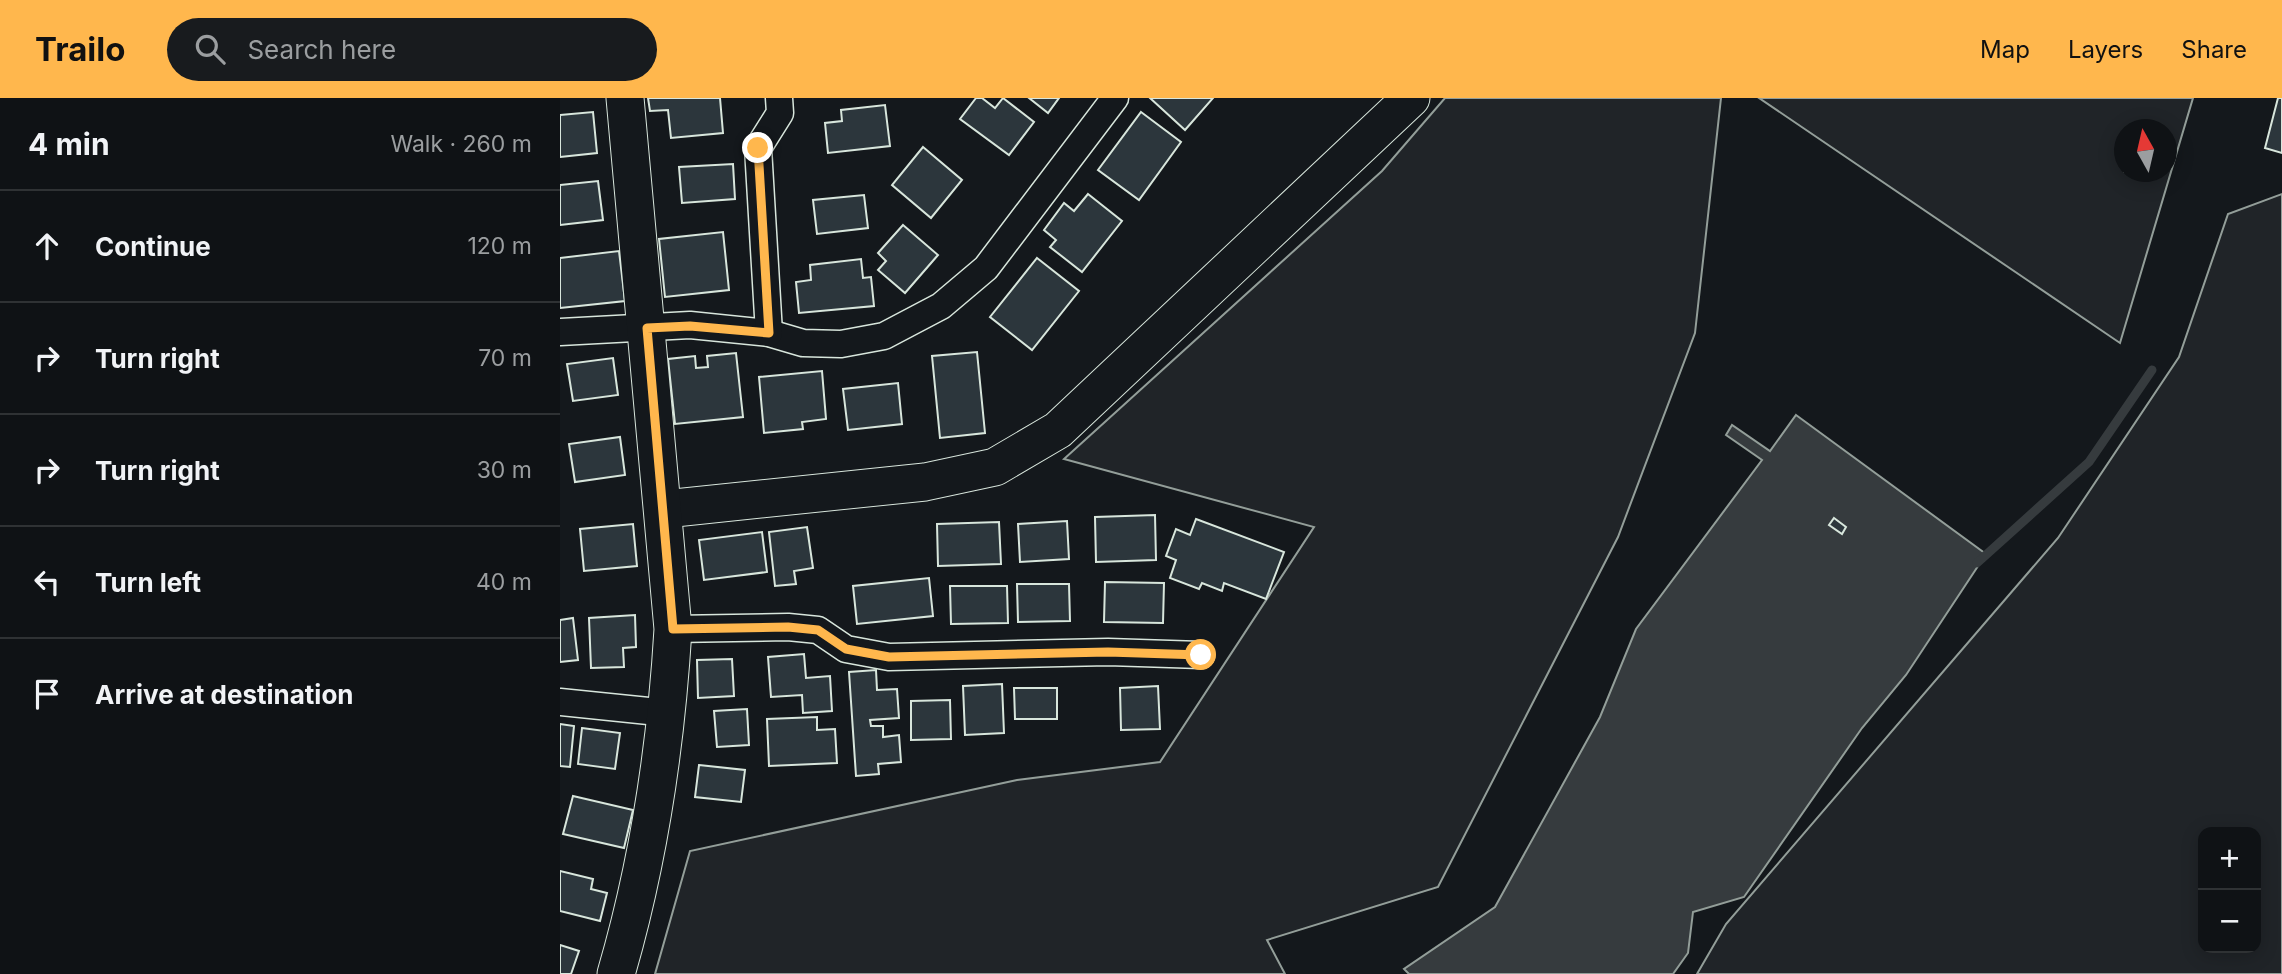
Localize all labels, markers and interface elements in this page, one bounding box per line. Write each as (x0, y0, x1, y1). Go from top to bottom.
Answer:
search box (167, 18, 657, 81)
text: Trailo (35, 29, 125, 69)
icon: search (191, 30, 229, 68)
text: Search here (247, 34, 396, 65)
text: Map (1980, 35, 2030, 64)
text: Layers (2068, 35, 2143, 64)
text: Share (2181, 35, 2247, 64)
north arrow (2114, 119, 2177, 182)
text: 4 min (28, 126, 110, 162)
text: Walk · 260 m (390, 130, 532, 158)
route end (742, 132, 773, 163)
icon: ahead (28, 227, 66, 265)
text: Continue (95, 231, 211, 262)
text: 120 m (467, 232, 532, 260)
icon: right (28, 339, 66, 377)
text: Turn right (95, 343, 220, 374)
text: 70 m (478, 344, 532, 372)
icon: right (28, 451, 66, 489)
text: Turn right (95, 455, 220, 486)
text: 30 m (477, 456, 532, 484)
icon: left (28, 563, 66, 601)
text: Turn left (95, 567, 201, 598)
text: 40 m (476, 568, 532, 596)
route start (1185, 639, 1216, 670)
icon: arrive (28, 675, 66, 713)
text: Arrive at destination (95, 679, 354, 710)
map controls (2198, 827, 2261, 953)
button: + (2198, 827, 2261, 890)
button: − (2198, 890, 2261, 953)

